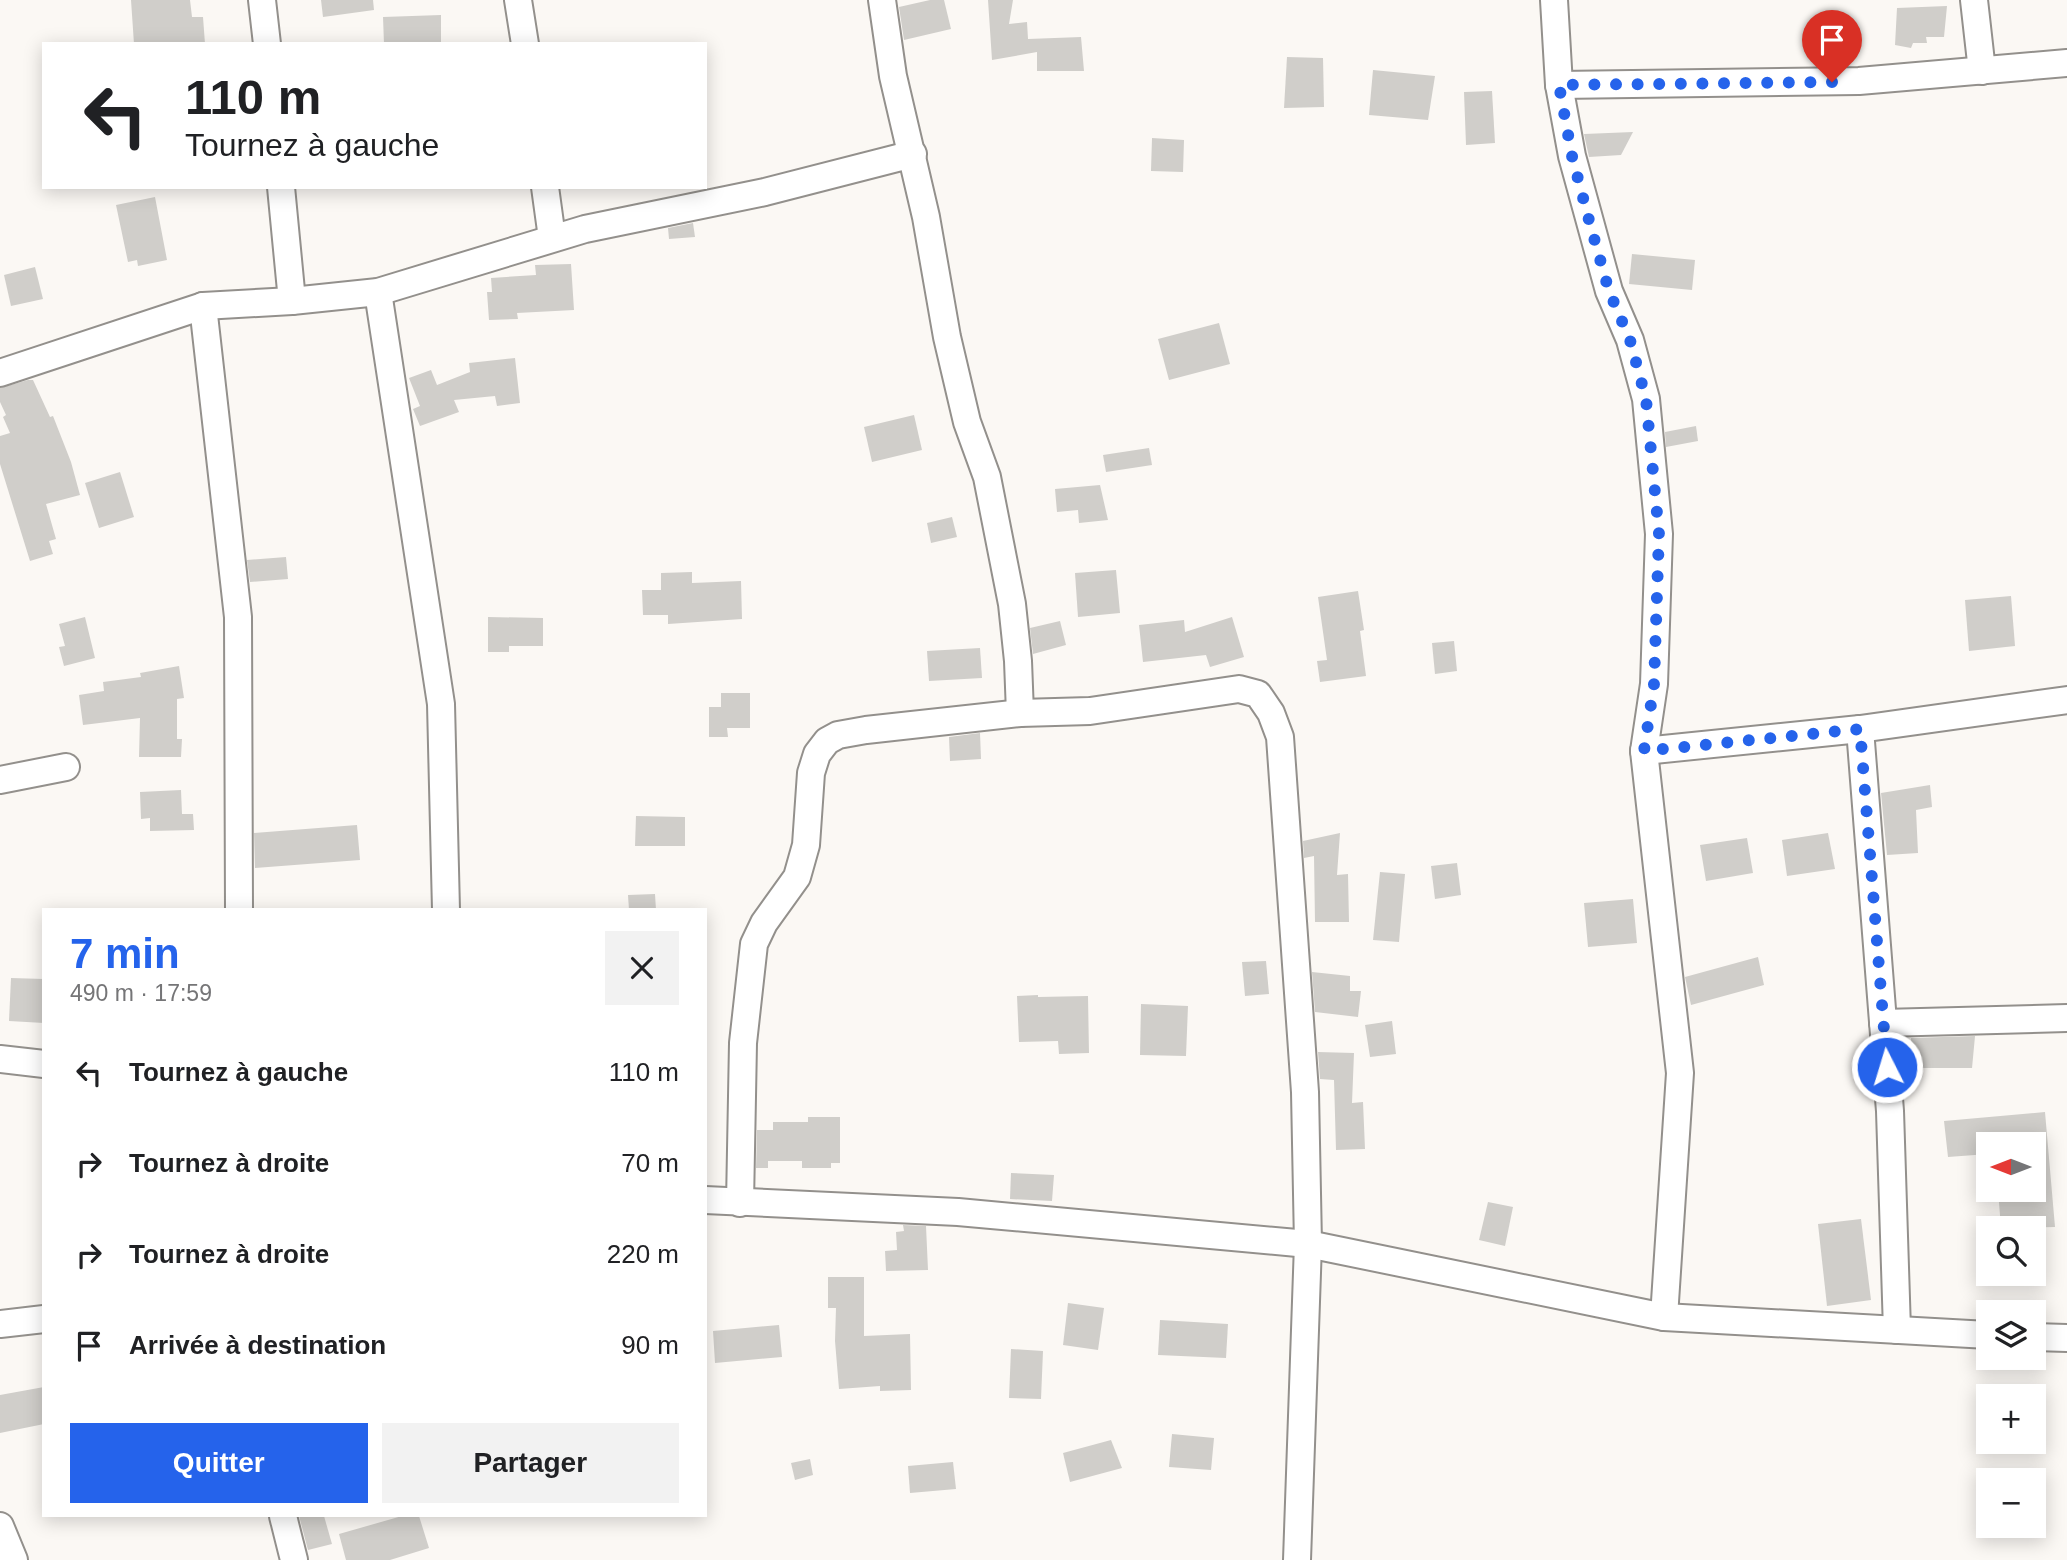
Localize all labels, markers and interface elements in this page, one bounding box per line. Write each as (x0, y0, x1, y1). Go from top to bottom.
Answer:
pin (1802, 10, 1862, 82)
icon: arrive (1813, 21, 1851, 59)
icon: left (70, 70, 161, 161)
text: 110 m (185, 70, 321, 124)
text: Tournez à gauche (185, 127, 439, 163)
text: 7 min (70, 930, 180, 977)
button: close (605, 931, 679, 1005)
text: 490 m · 17:59 (70, 980, 212, 1006)
position arrow (1850, 1030, 1924, 1104)
icon: left (70, 1054, 108, 1092)
text: Tournez à gauche (129, 1057, 348, 1087)
text: 110 m (609, 1057, 679, 1087)
north arrow (1976, 1132, 2046, 1202)
map controls (1976, 1132, 2046, 1538)
icon: right (70, 1145, 108, 1183)
text: Tournez à droite (129, 1148, 329, 1178)
text: 70 m (621, 1148, 679, 1178)
button: search (1976, 1216, 2046, 1286)
icon: right (70, 1236, 108, 1274)
text: Tournez à droite (129, 1239, 329, 1269)
text: 220 m (607, 1239, 679, 1269)
button: layers (1976, 1300, 2046, 1370)
icon: arrive (70, 1327, 108, 1365)
text: Arrivée à destination (129, 1330, 386, 1360)
text: 90 m (621, 1330, 679, 1360)
button: + (1976, 1384, 2046, 1454)
button: Quitter (70, 1423, 368, 1503)
button: Partager (382, 1423, 679, 1503)
button: − (1976, 1468, 2046, 1538)

